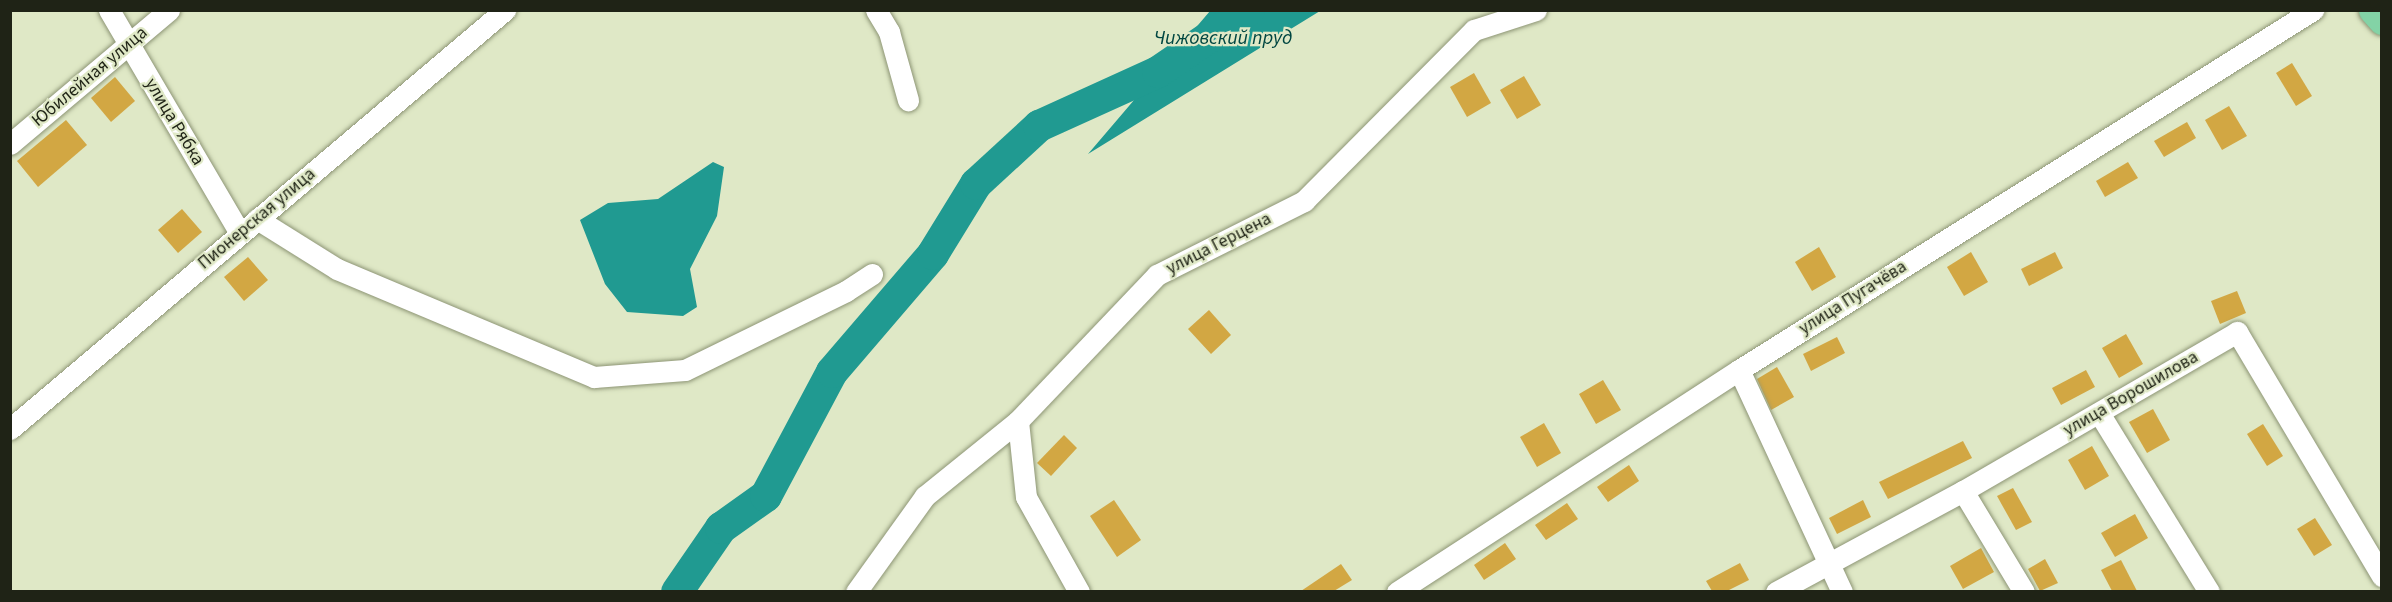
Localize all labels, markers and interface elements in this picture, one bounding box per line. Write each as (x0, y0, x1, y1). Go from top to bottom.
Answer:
street label: Юбилейная улица (28, 22, 152, 132)
water label: Чижовский пруд (1154, 26, 1292, 50)
street label: улица Рябка (140, 75, 208, 169)
street label: Пионерская улица (194, 164, 320, 274)
street label: улица Герцена (1163, 208, 1275, 280)
street label: улица Пугачёва (1795, 256, 1911, 340)
street label: улица Ворошилова (2060, 347, 2202, 441)

